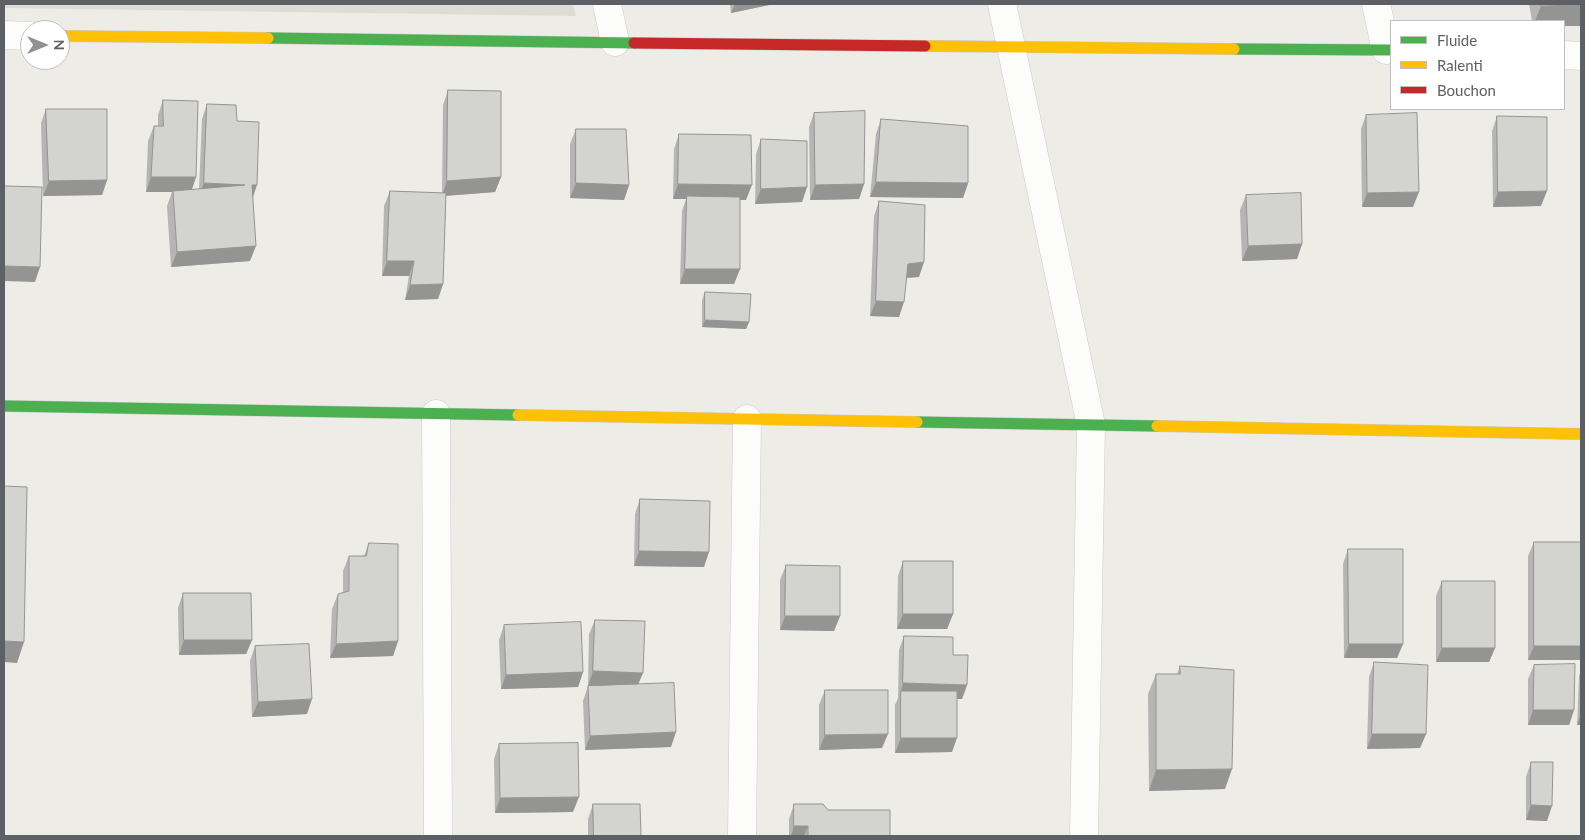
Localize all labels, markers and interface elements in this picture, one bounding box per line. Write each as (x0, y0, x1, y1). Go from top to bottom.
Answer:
north arrow (20, 20, 70, 70)
legend (1390, 20, 1565, 110)
text: Fluide (1437, 31, 1477, 49)
text: N (51, 40, 68, 50)
text: Ralenti (1437, 56, 1483, 74)
text: Bouchon (1437, 81, 1496, 99)

